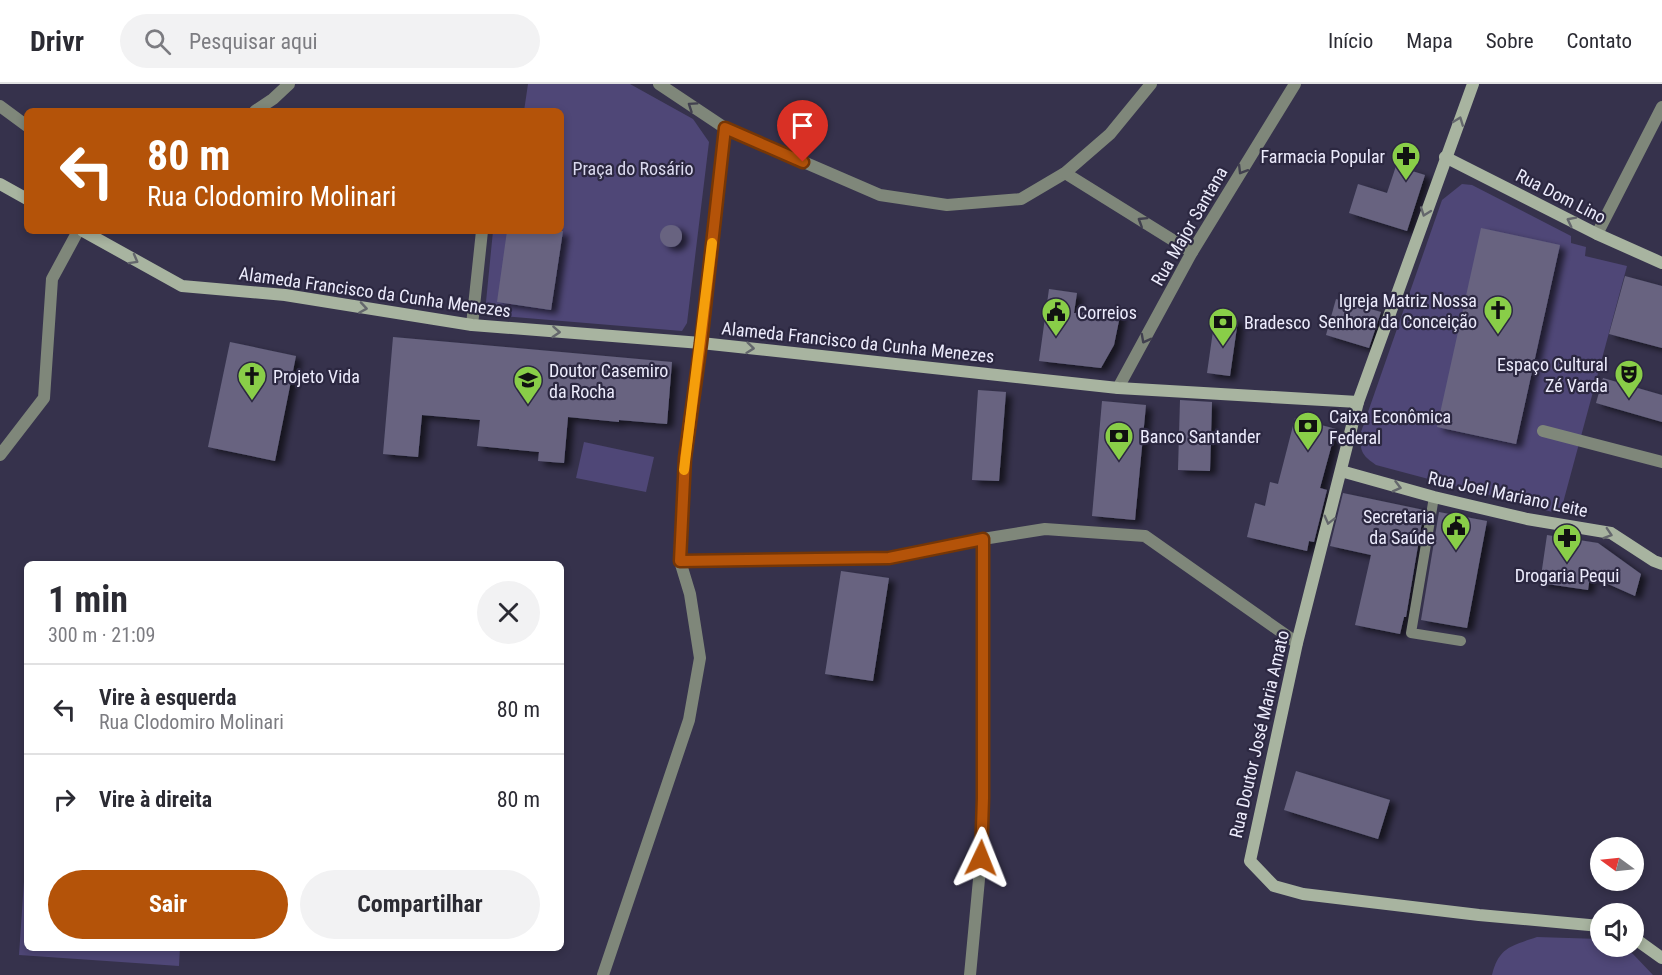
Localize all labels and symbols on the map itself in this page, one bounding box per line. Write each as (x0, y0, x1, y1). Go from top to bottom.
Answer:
pin (777, 100, 828, 162)
one-way arrow (688, 102, 699, 113)
one-way arrow (1452, 116, 1464, 127)
pharmacy icon: Farmacia Popular (1390, 140, 1422, 182)
place label: Farmacia Popular (1260, 146, 1386, 167)
park label: Praça do Rosário (573, 158, 693, 179)
street label: Rua Major Santana (1146, 163, 1232, 289)
one-way arrow (1238, 164, 1250, 174)
street label: Rua Dom Lino (1512, 164, 1610, 228)
one-way arrow (1420, 207, 1433, 217)
one-way arrow (1138, 216, 1148, 228)
one-way arrow (1566, 217, 1577, 228)
one-way arrow (128, 252, 138, 264)
street label: Alameda Francisco da Cunha Menezes (238, 263, 512, 321)
place label: Igreja Matriz Nossa Senhora da Conceição (1318, 290, 1477, 332)
church icon: Igreja Matriz Nossa Senhora da Conceição (1482, 294, 1514, 336)
public building icon: Correios (1040, 296, 1072, 338)
one-way arrow (358, 301, 367, 313)
place label: Correios (1077, 302, 1137, 323)
bank icon: Bradesco (1207, 306, 1239, 348)
place label: Bradesco (1244, 312, 1311, 333)
street label: Alameda Francisco da Cunha Menezes (721, 317, 995, 367)
one-way arrow (552, 325, 561, 338)
one-way arrow (1141, 332, 1152, 343)
one-way arrow (746, 342, 755, 354)
place label: Espaço Cultural Zé Varda (1497, 354, 1608, 396)
theatre icon: Espaço Cultural Zé Varda (1613, 358, 1645, 400)
church icon: Projeto Vida (236, 360, 268, 402)
place label: Doutor Casemiro da Rocha (549, 360, 668, 402)
school or university icon: Doutor Casemiro da Rocha (512, 364, 544, 406)
place label: Projeto Vida (273, 366, 360, 387)
place label: Caixa Econômica Federal (1329, 406, 1451, 448)
bank icon: Caixa Econômica Federal (1292, 410, 1324, 452)
bank icon: Banco Santander (1103, 420, 1135, 462)
place label: Banco Santander (1140, 426, 1261, 447)
street label: Rua Joel Mariano Leite (1426, 467, 1590, 521)
one-way arrow (1391, 480, 1402, 492)
place label: Secretaria da Saúde (1363, 506, 1435, 548)
public building icon: Secretaria da Saúde (1440, 510, 1472, 552)
one-way arrow (1323, 514, 1336, 524)
pharmacy icon: Drogaria Pequi (1551, 522, 1583, 564)
one-way arrow (1602, 527, 1613, 539)
place label: Drogaria Pequi (1515, 565, 1619, 586)
street label: Rua Doutor José Maria Amato (1225, 628, 1293, 840)
position arrow (949, 826, 1013, 890)
north arrow (1590, 837, 1644, 891)

